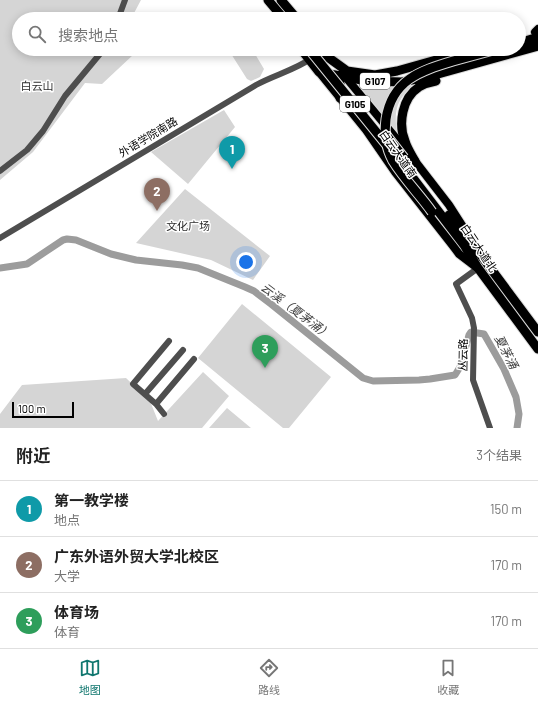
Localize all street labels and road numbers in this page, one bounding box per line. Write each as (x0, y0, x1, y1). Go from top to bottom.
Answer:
road number: G107 (360, 73, 390, 89)
road number: G105 (340, 96, 370, 112)
street label: 外语学院南路 (116, 114, 179, 159)
street label: 白云大道南 (377, 127, 420, 180)
street label: 白云大道北 (459, 221, 500, 274)
street label: 丛云路 (456, 338, 469, 372)

